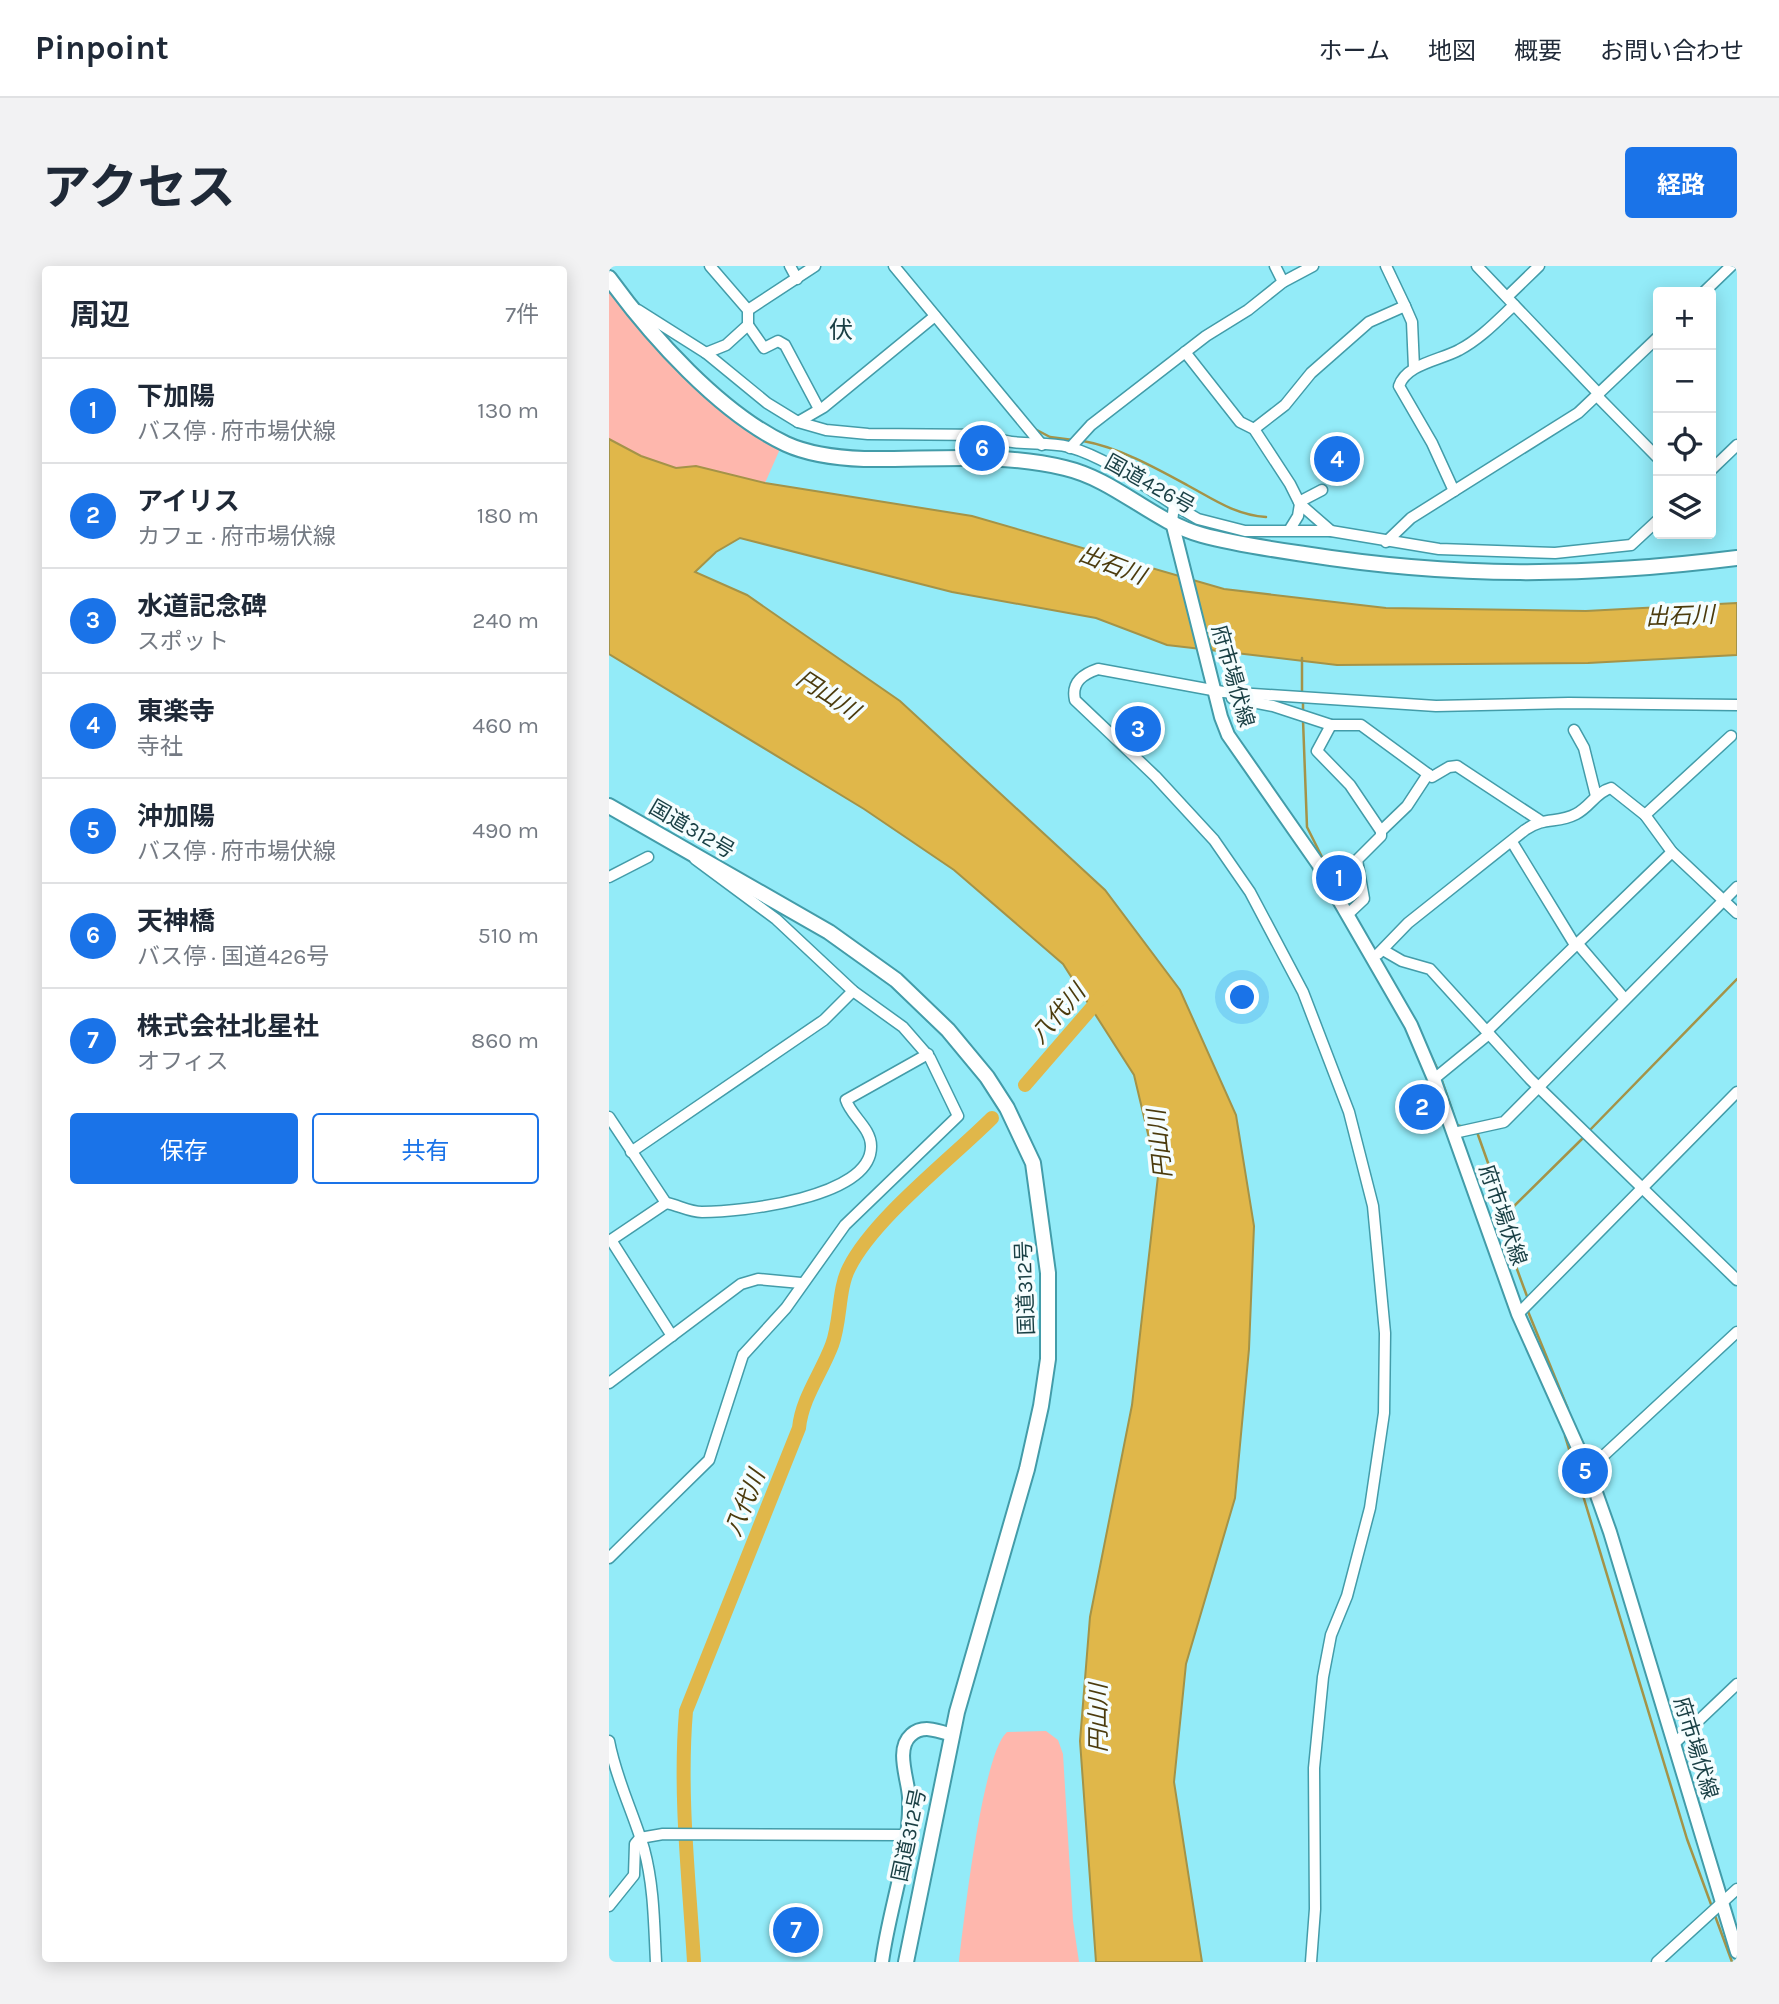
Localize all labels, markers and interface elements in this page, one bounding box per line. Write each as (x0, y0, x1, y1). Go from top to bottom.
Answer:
text: Pinpoint (35, 29, 169, 67)
text: ホーム (1319, 37, 1390, 65)
text: 地図 (1428, 37, 1476, 65)
text: 概要 (1514, 37, 1562, 65)
text: お問い合わせ (1600, 37, 1744, 65)
button: 経路 (1625, 147, 1737, 218)
text: アクセス (42, 159, 236, 216)
map controls (1653, 287, 1716, 539)
button: + (1653, 287, 1716, 350)
text: 周辺 (70, 297, 130, 333)
text: 7件 (505, 301, 539, 328)
district label: 伏 (829, 316, 853, 344)
button: − (1653, 350, 1716, 413)
text: 下加陽 (137, 381, 215, 412)
text: 1 (89, 397, 97, 424)
text: 130 m (477, 397, 539, 424)
button: locate (1653, 413, 1716, 476)
text: バス停 · 府市場伏線 (137, 418, 336, 445)
pin: 6 (959, 422, 1005, 474)
pin: 4 (1314, 433, 1360, 485)
street label: 国道426号 (1101, 450, 1199, 518)
button: layers (1653, 476, 1716, 539)
text: アイリス (137, 486, 240, 517)
text: 2 (86, 502, 100, 529)
text: 180 m (477, 502, 539, 529)
text: カフェ · 府市場伏線 (137, 523, 336, 550)
water label: 出石川 (1075, 540, 1152, 591)
text: 水道記念碑 (137, 591, 267, 622)
water label: 出石川 (1645, 601, 1718, 631)
text: 3 (86, 607, 100, 634)
text: 240 m (472, 607, 539, 634)
street label: 府市場伏線 (1207, 622, 1259, 730)
text: スポット (137, 628, 229, 655)
water label: 円山川 (792, 665, 867, 727)
text: 東楽寺 (137, 696, 215, 727)
pin: 3 (1115, 703, 1161, 755)
text: 4 (86, 712, 100, 739)
text: 460 m (472, 712, 539, 739)
text: 寺社 (137, 733, 183, 760)
street label: 国道312号 (645, 795, 739, 863)
text: 沖加陽 (137, 801, 215, 832)
text: 5 (86, 817, 100, 844)
text: 490 m (472, 817, 539, 844)
text: バス停 · 府市場伏線 (137, 838, 336, 865)
pin: 1 (1316, 852, 1362, 904)
text: 天神橋 (137, 906, 215, 937)
text: 6 (86, 922, 100, 949)
text: 510 m (478, 922, 539, 949)
text: バス停 · 国道426号 (137, 943, 329, 970)
water label: 八代川 (1025, 977, 1093, 1049)
your location (1225, 980, 1259, 1014)
text: 株式会社北星社 (137, 1011, 319, 1042)
text: 7 (87, 1027, 99, 1054)
text: 860 m (471, 1027, 539, 1054)
text: オフィス (137, 1048, 229, 1075)
pin: 2 (1399, 1081, 1445, 1133)
water label: 円山川 (1143, 1105, 1177, 1180)
button: 保存 (70, 1113, 298, 1184)
button: 共有 (312, 1113, 539, 1184)
street label: 府市場伏線 (1475, 1161, 1531, 1269)
street label: 国道312号 (1011, 1240, 1039, 1336)
pin: 5 (1562, 1445, 1608, 1497)
water label: 八代川 (720, 1463, 772, 1540)
water label: 円山川 (1085, 1681, 1112, 1753)
street label: 府市場伏線 (1669, 1694, 1723, 1802)
street label: 国道312号 (887, 1786, 931, 1884)
pin: 7 (773, 1904, 819, 1956)

